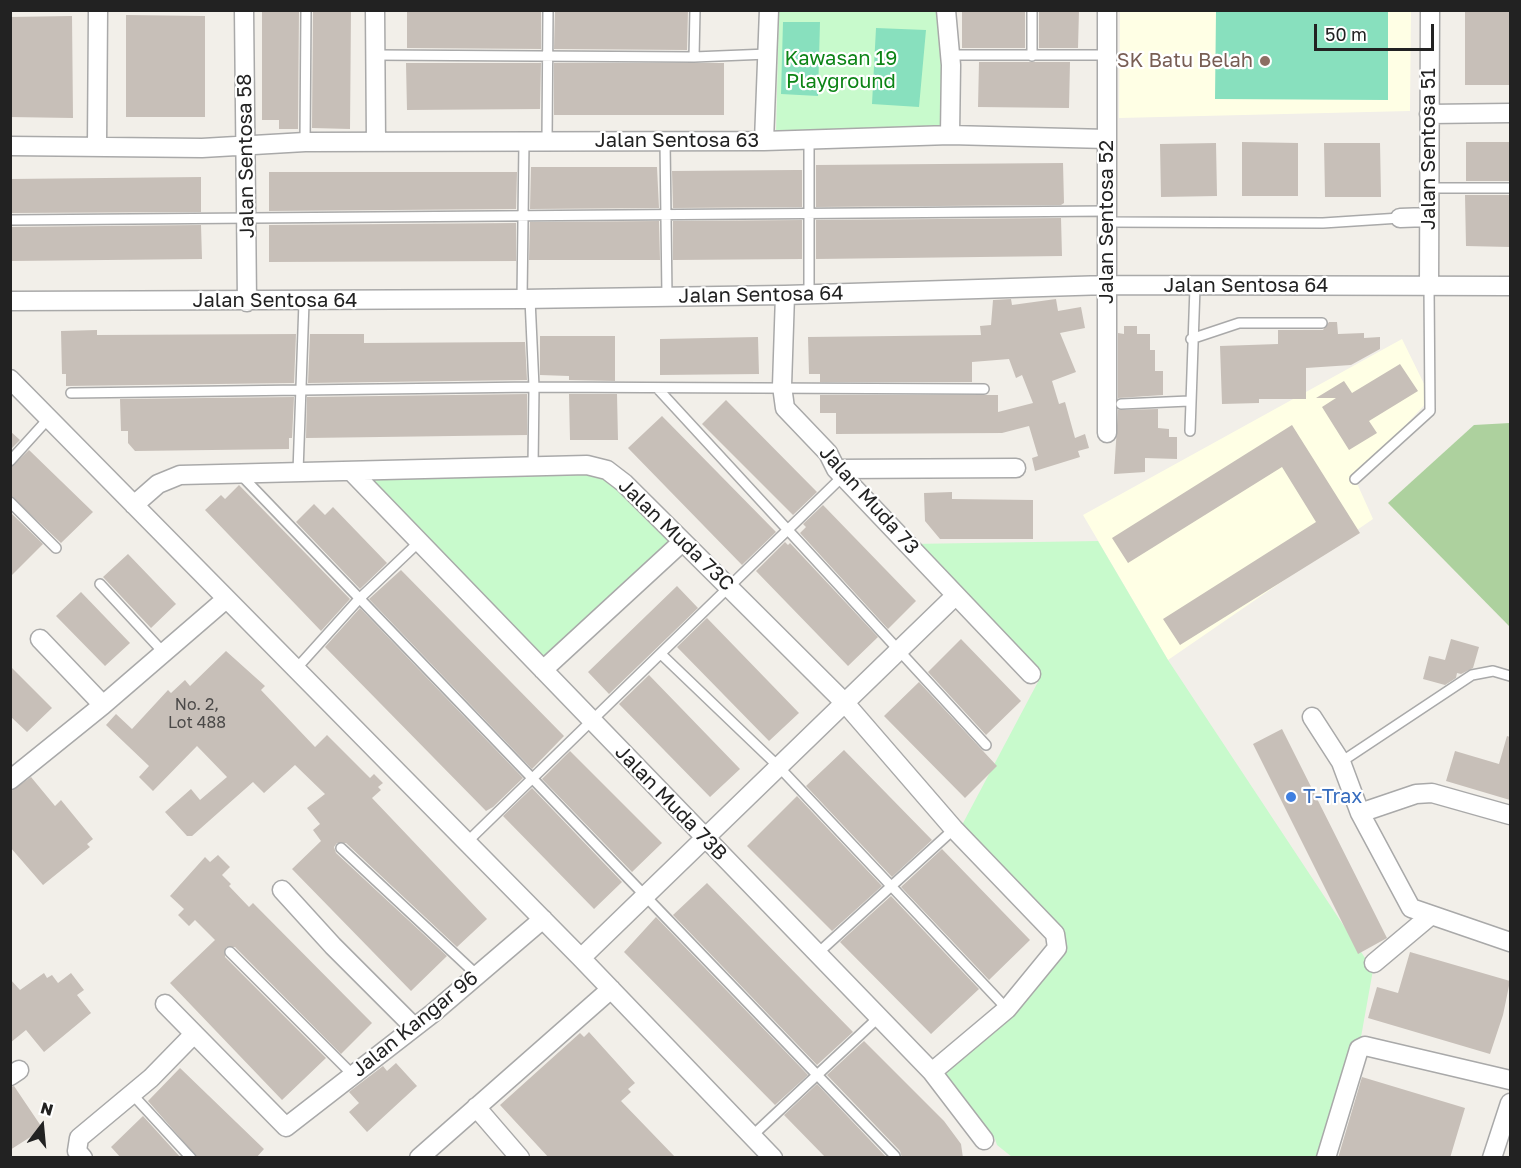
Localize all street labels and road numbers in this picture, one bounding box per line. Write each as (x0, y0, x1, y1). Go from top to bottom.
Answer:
street label: Jalan Sentosa 51 (1417, 68, 1441, 230)
street label: Jalan Sentosa 58 (233, 74, 259, 238)
street label: Jalan Sentosa 63 (595, 129, 759, 153)
street label: Jalan Sentosa 52 (1095, 140, 1119, 304)
street label: Jalan Sentosa 64 (1163, 274, 1329, 298)
street label: Jalan Sentosa 64 (678, 282, 844, 308)
street label: Jalan Sentosa 64 (192, 289, 358, 313)
street label: Jalan Muda 73 (814, 441, 924, 559)
street label: Jalan Muda 73C (613, 474, 739, 596)
street label: Jalan Muda 73B (610, 740, 732, 866)
street label: Jalan Kangar 96 (347, 966, 483, 1082)

